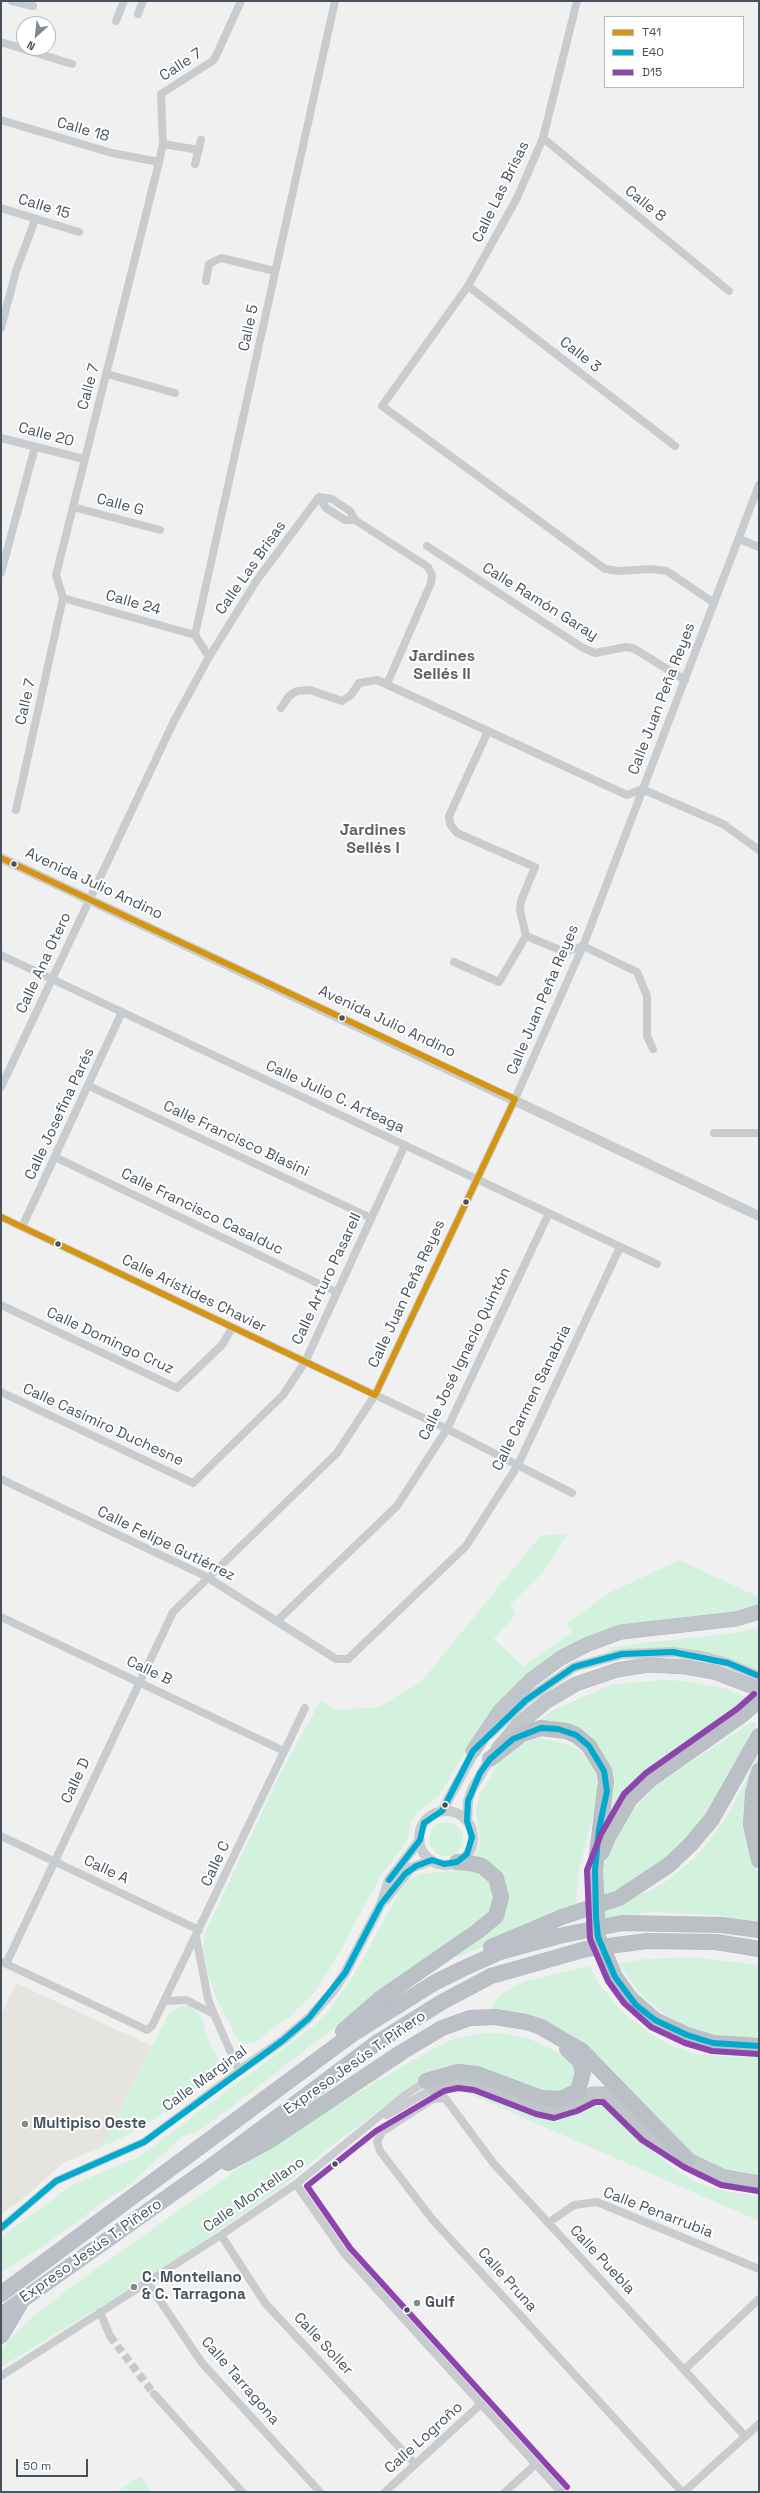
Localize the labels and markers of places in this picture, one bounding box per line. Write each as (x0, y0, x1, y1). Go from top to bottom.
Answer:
unlabelled marker (9, 859, 19, 869)
unlabelled marker (337, 1013, 347, 1023)
unlabelled marker (461, 1197, 471, 1207)
unlabelled marker (53, 1239, 63, 1249)
unlabelled marker (440, 1800, 450, 1810)
place label: Multipiso Oeste (33, 2115, 146, 2133)
marker: Multipiso Oeste (20, 2119, 30, 2129)
unlabelled marker (330, 2159, 340, 2169)
place label: C. Montellano & C. Tarragona (142, 2269, 246, 2304)
marker: C. Montellano & C. Tarragona (129, 2282, 139, 2292)
place label: Gulf (425, 2294, 455, 2312)
marker: Gulf (412, 2298, 422, 2308)
unlabelled marker (402, 2305, 412, 2315)

